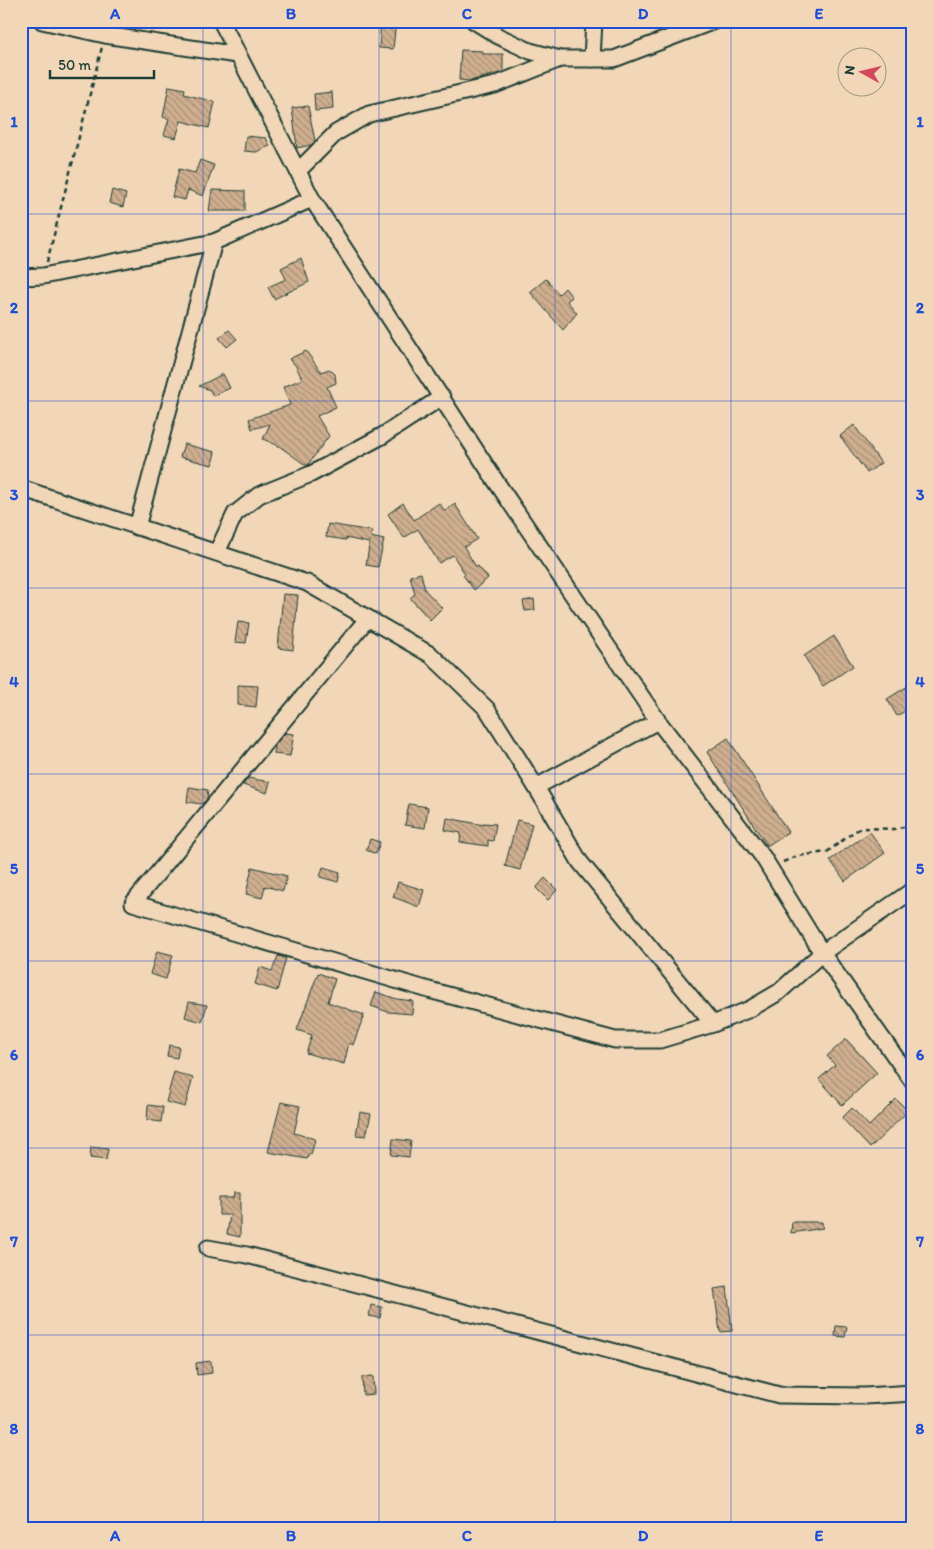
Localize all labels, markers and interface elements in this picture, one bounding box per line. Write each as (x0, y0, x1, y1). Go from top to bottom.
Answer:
text: A (109, 4, 121, 23)
text: B (286, 4, 297, 23)
text: C (462, 4, 473, 23)
text: D (638, 4, 649, 23)
text: E (815, 4, 824, 23)
scale bar (50, 48, 154, 80)
north arrow (836, 48, 886, 98)
text: 50 m (58, 56, 91, 74)
text: N (841, 64, 859, 76)
text: 1 (10, 112, 18, 131)
text: 1 (916, 112, 924, 131)
text: 2 (10, 298, 19, 317)
text: 2 (916, 298, 925, 317)
text: 3 (10, 485, 19, 504)
text: 3 (916, 485, 925, 504)
text: 4 (9, 672, 19, 691)
text: 4 (915, 672, 925, 691)
text: 5 (10, 859, 19, 878)
text: 5 (916, 859, 925, 878)
text: 6 (10, 1045, 19, 1064)
text: 6 (916, 1045, 925, 1064)
text: 7 (9, 1232, 18, 1251)
text: 7 (915, 1232, 924, 1251)
text: 8 (10, 1419, 19, 1438)
text: 8 (916, 1419, 925, 1438)
text: A (109, 1526, 121, 1545)
text: B (286, 1526, 297, 1545)
text: C (462, 1526, 473, 1545)
text: D (638, 1526, 649, 1545)
text: E (815, 1526, 824, 1545)

